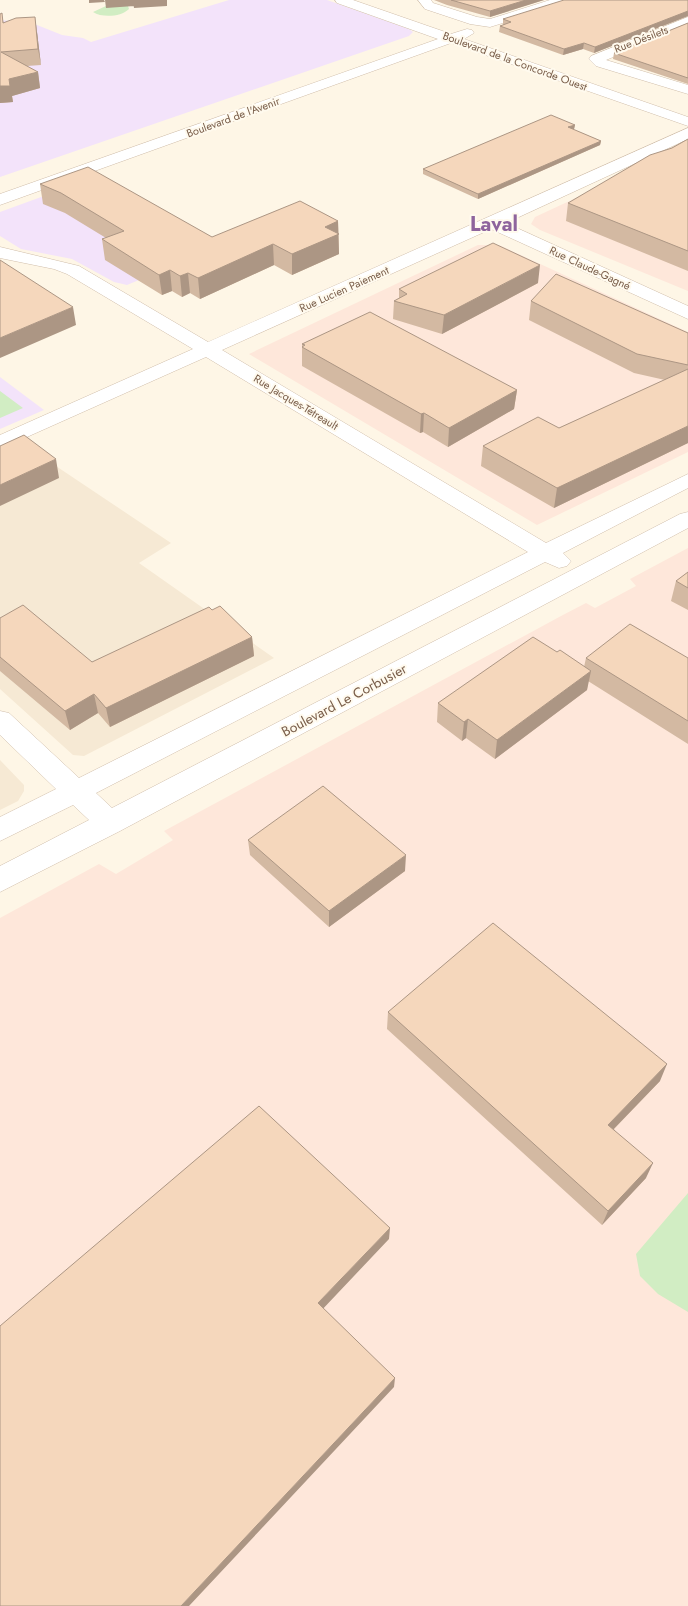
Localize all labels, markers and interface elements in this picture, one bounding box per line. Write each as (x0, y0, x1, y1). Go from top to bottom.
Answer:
street label: Rue Désilets (612, 21, 671, 57)
street label: Boulevard de la Concorde Ouest (441, 27, 590, 95)
street label: Boulevard de l'Avenir (184, 93, 282, 141)
district label: Laval (470, 210, 518, 239)
street label: Rue Claude-Gagné (547, 242, 633, 294)
street label: Rue Lucien Paiement (297, 262, 392, 316)
street label: Rue Jacques-Tétreault (251, 370, 342, 434)
street label: Boulevard Le Corbusier (278, 658, 410, 742)

